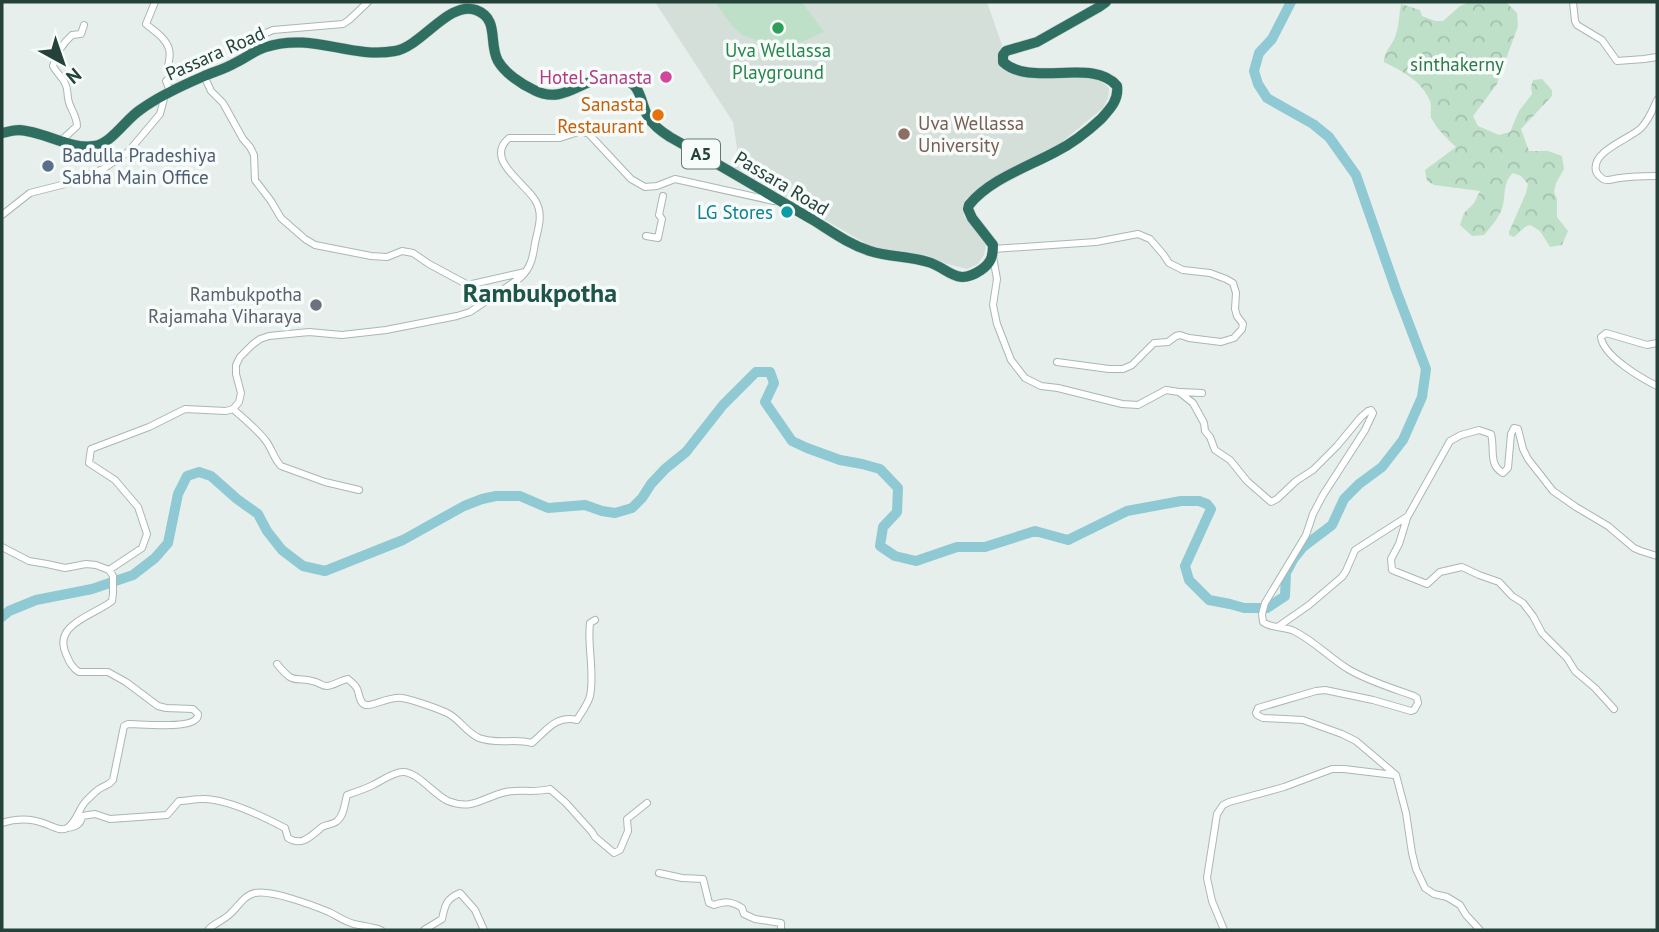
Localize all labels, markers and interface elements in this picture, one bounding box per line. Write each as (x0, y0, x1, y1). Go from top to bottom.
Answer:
street label: Passara Road (162, 20, 268, 86)
marker: Uva Wellassa Playground (770, 20, 786, 36)
north arrow (28, 28, 98, 98)
place label: Uva Wellassa Playground (725, 38, 831, 84)
park label: sinthakerny (1410, 52, 1504, 76)
text: N (61, 63, 86, 89)
place label: Hotel Sanasta (539, 65, 652, 89)
marker: Hotel Sanasta (658, 69, 674, 85)
place label: Sanasta Restaurant (557, 92, 645, 138)
marker: Sanasta Restaurant (650, 107, 666, 123)
place label: Uva Wellassa University (918, 111, 1024, 157)
marker: Uva Wellassa University (896, 126, 912, 142)
road number: A5 (682, 140, 720, 168)
place label: Badulla Pradeshiya Sabha Main Office (62, 143, 216, 189)
street label: Passara Road (730, 145, 834, 221)
marker: Badulla Pradeshiya Sabha Main Office (40, 158, 56, 174)
place label: LG Stores (697, 200, 773, 224)
marker: LG Stores (779, 204, 795, 220)
district label: Rambukpotha (463, 276, 617, 309)
place label: Rambukpotha Rajamaha Viharaya (148, 282, 302, 328)
marker: Rambukpotha Rajamaha Viharaya (308, 297, 324, 313)

